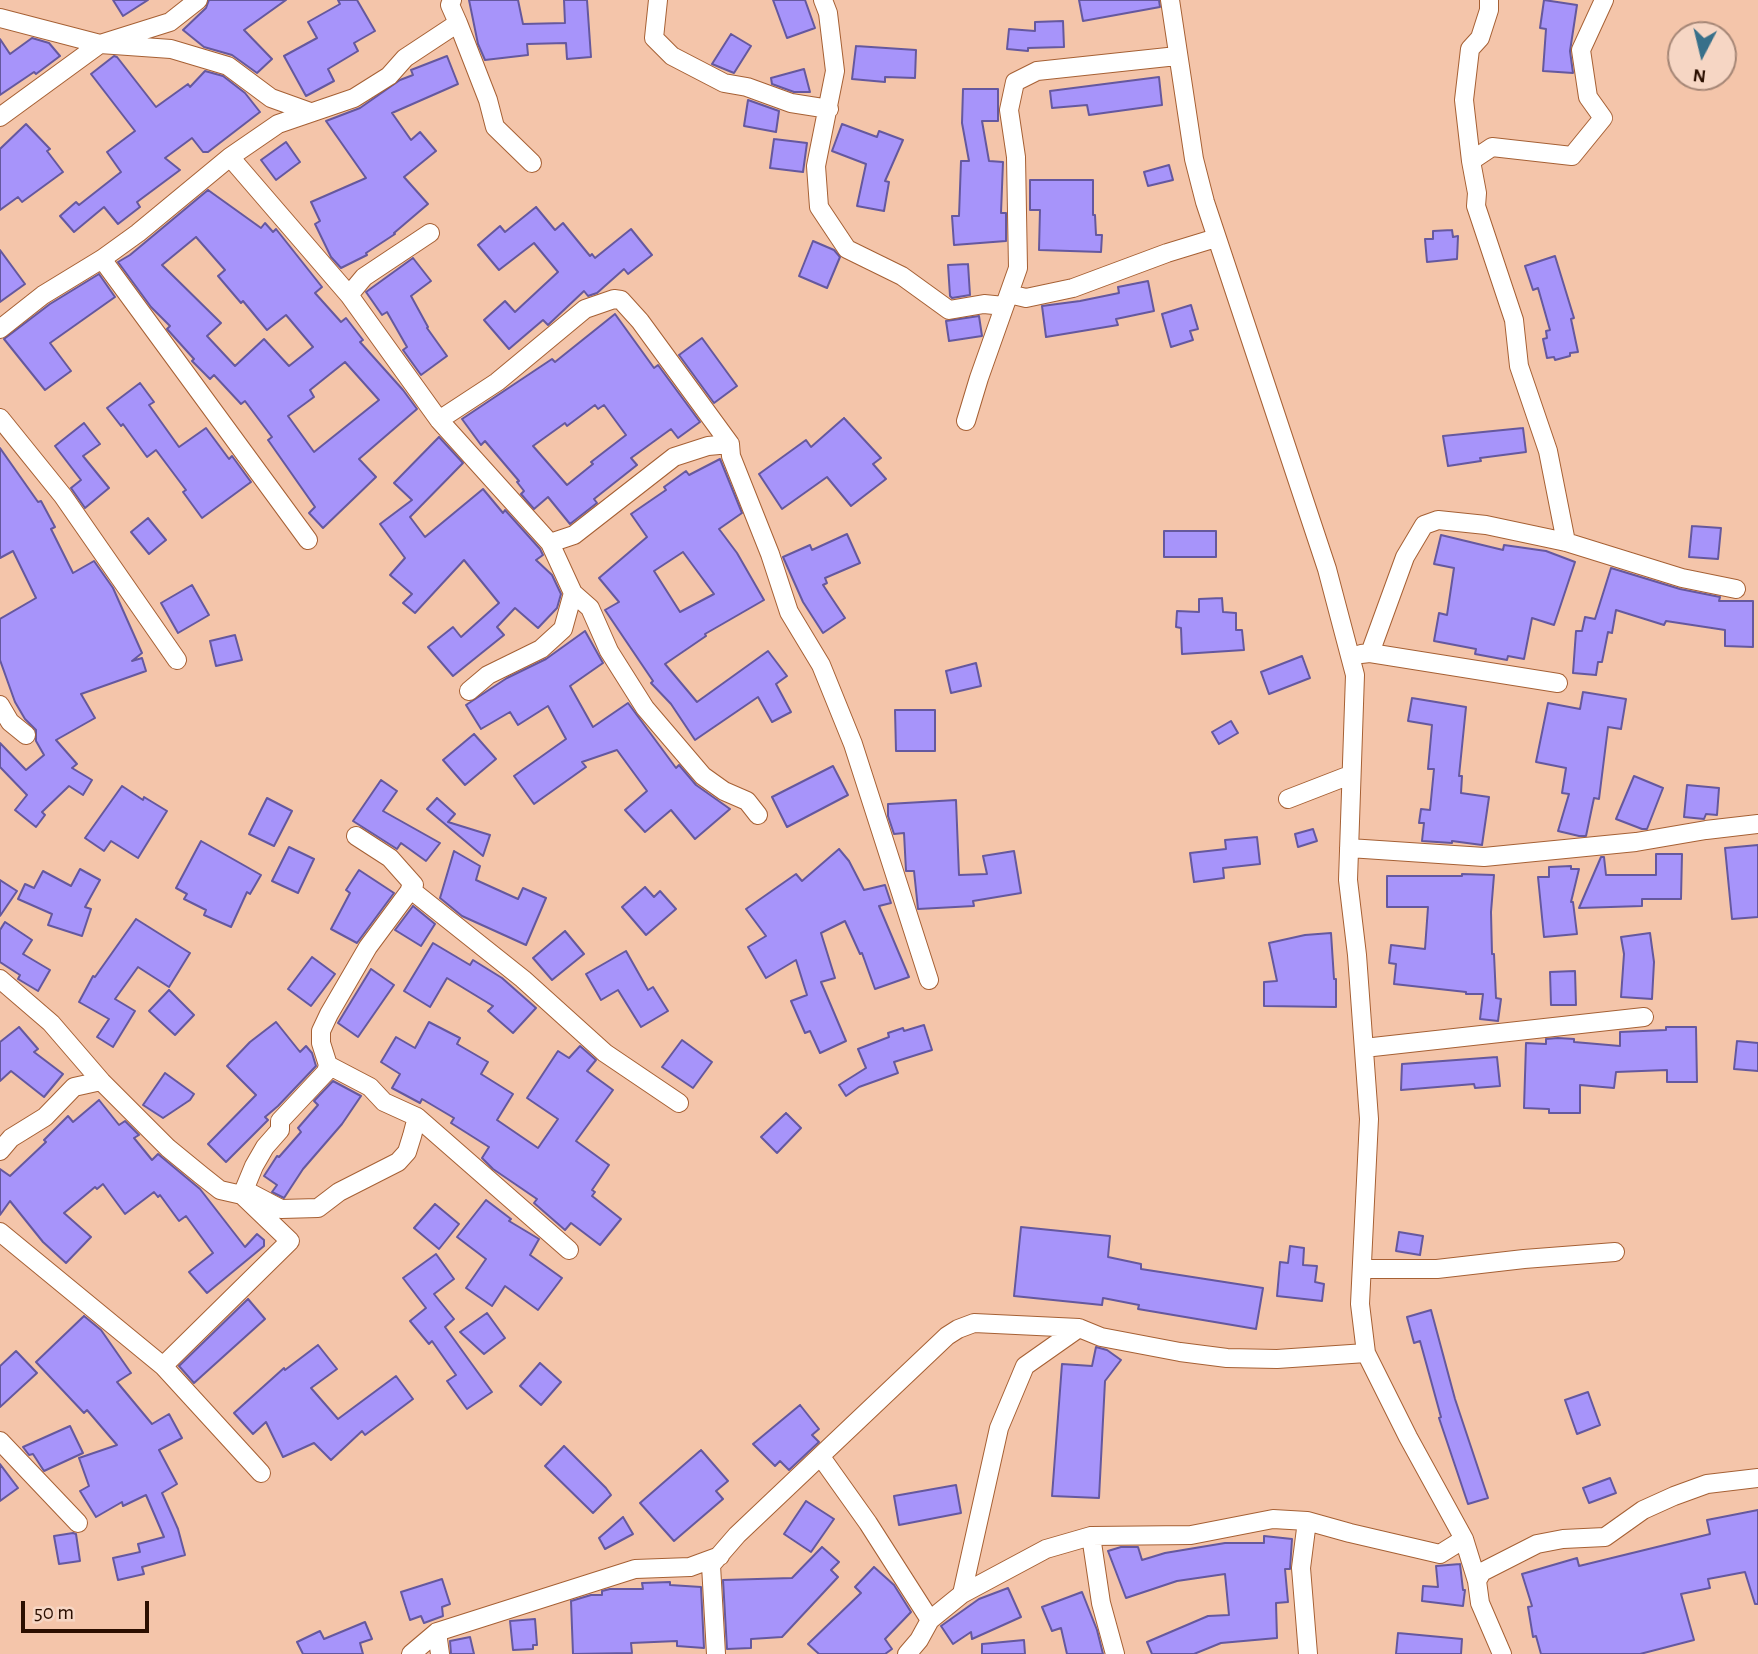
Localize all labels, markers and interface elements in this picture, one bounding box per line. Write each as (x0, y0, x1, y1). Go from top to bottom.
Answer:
north arrow (1667, 21, 1737, 91)
text: N (1692, 65, 1707, 86)
scale bar (24, 1588, 152, 1632)
text: 50 m (34, 1602, 74, 1623)

